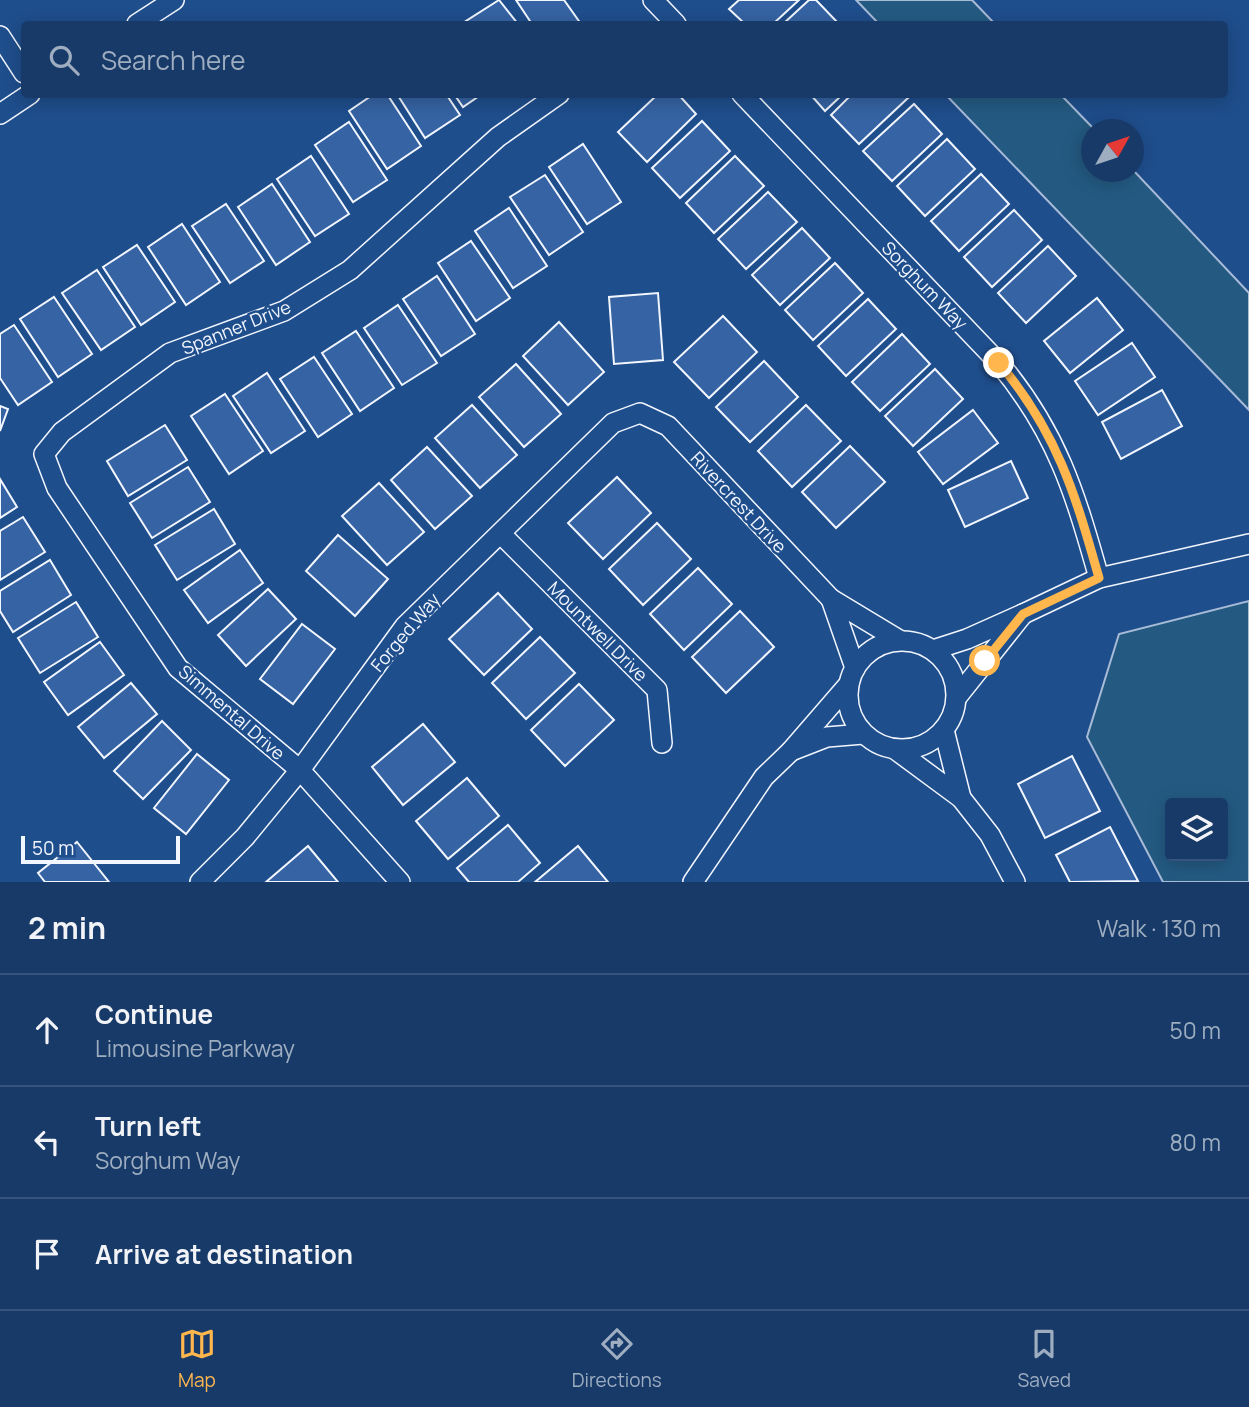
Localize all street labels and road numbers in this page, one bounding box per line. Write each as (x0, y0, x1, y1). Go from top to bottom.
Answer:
street label: Sorghum Way (877, 236, 973, 335)
street label: Spanner Drive (178, 294, 294, 360)
street label: Rivercrest Drive (686, 446, 792, 558)
street label: Mountwell Drive (543, 576, 653, 686)
street label: Forged Way (365, 587, 445, 676)
street label: Simmental Drive (174, 659, 290, 765)

